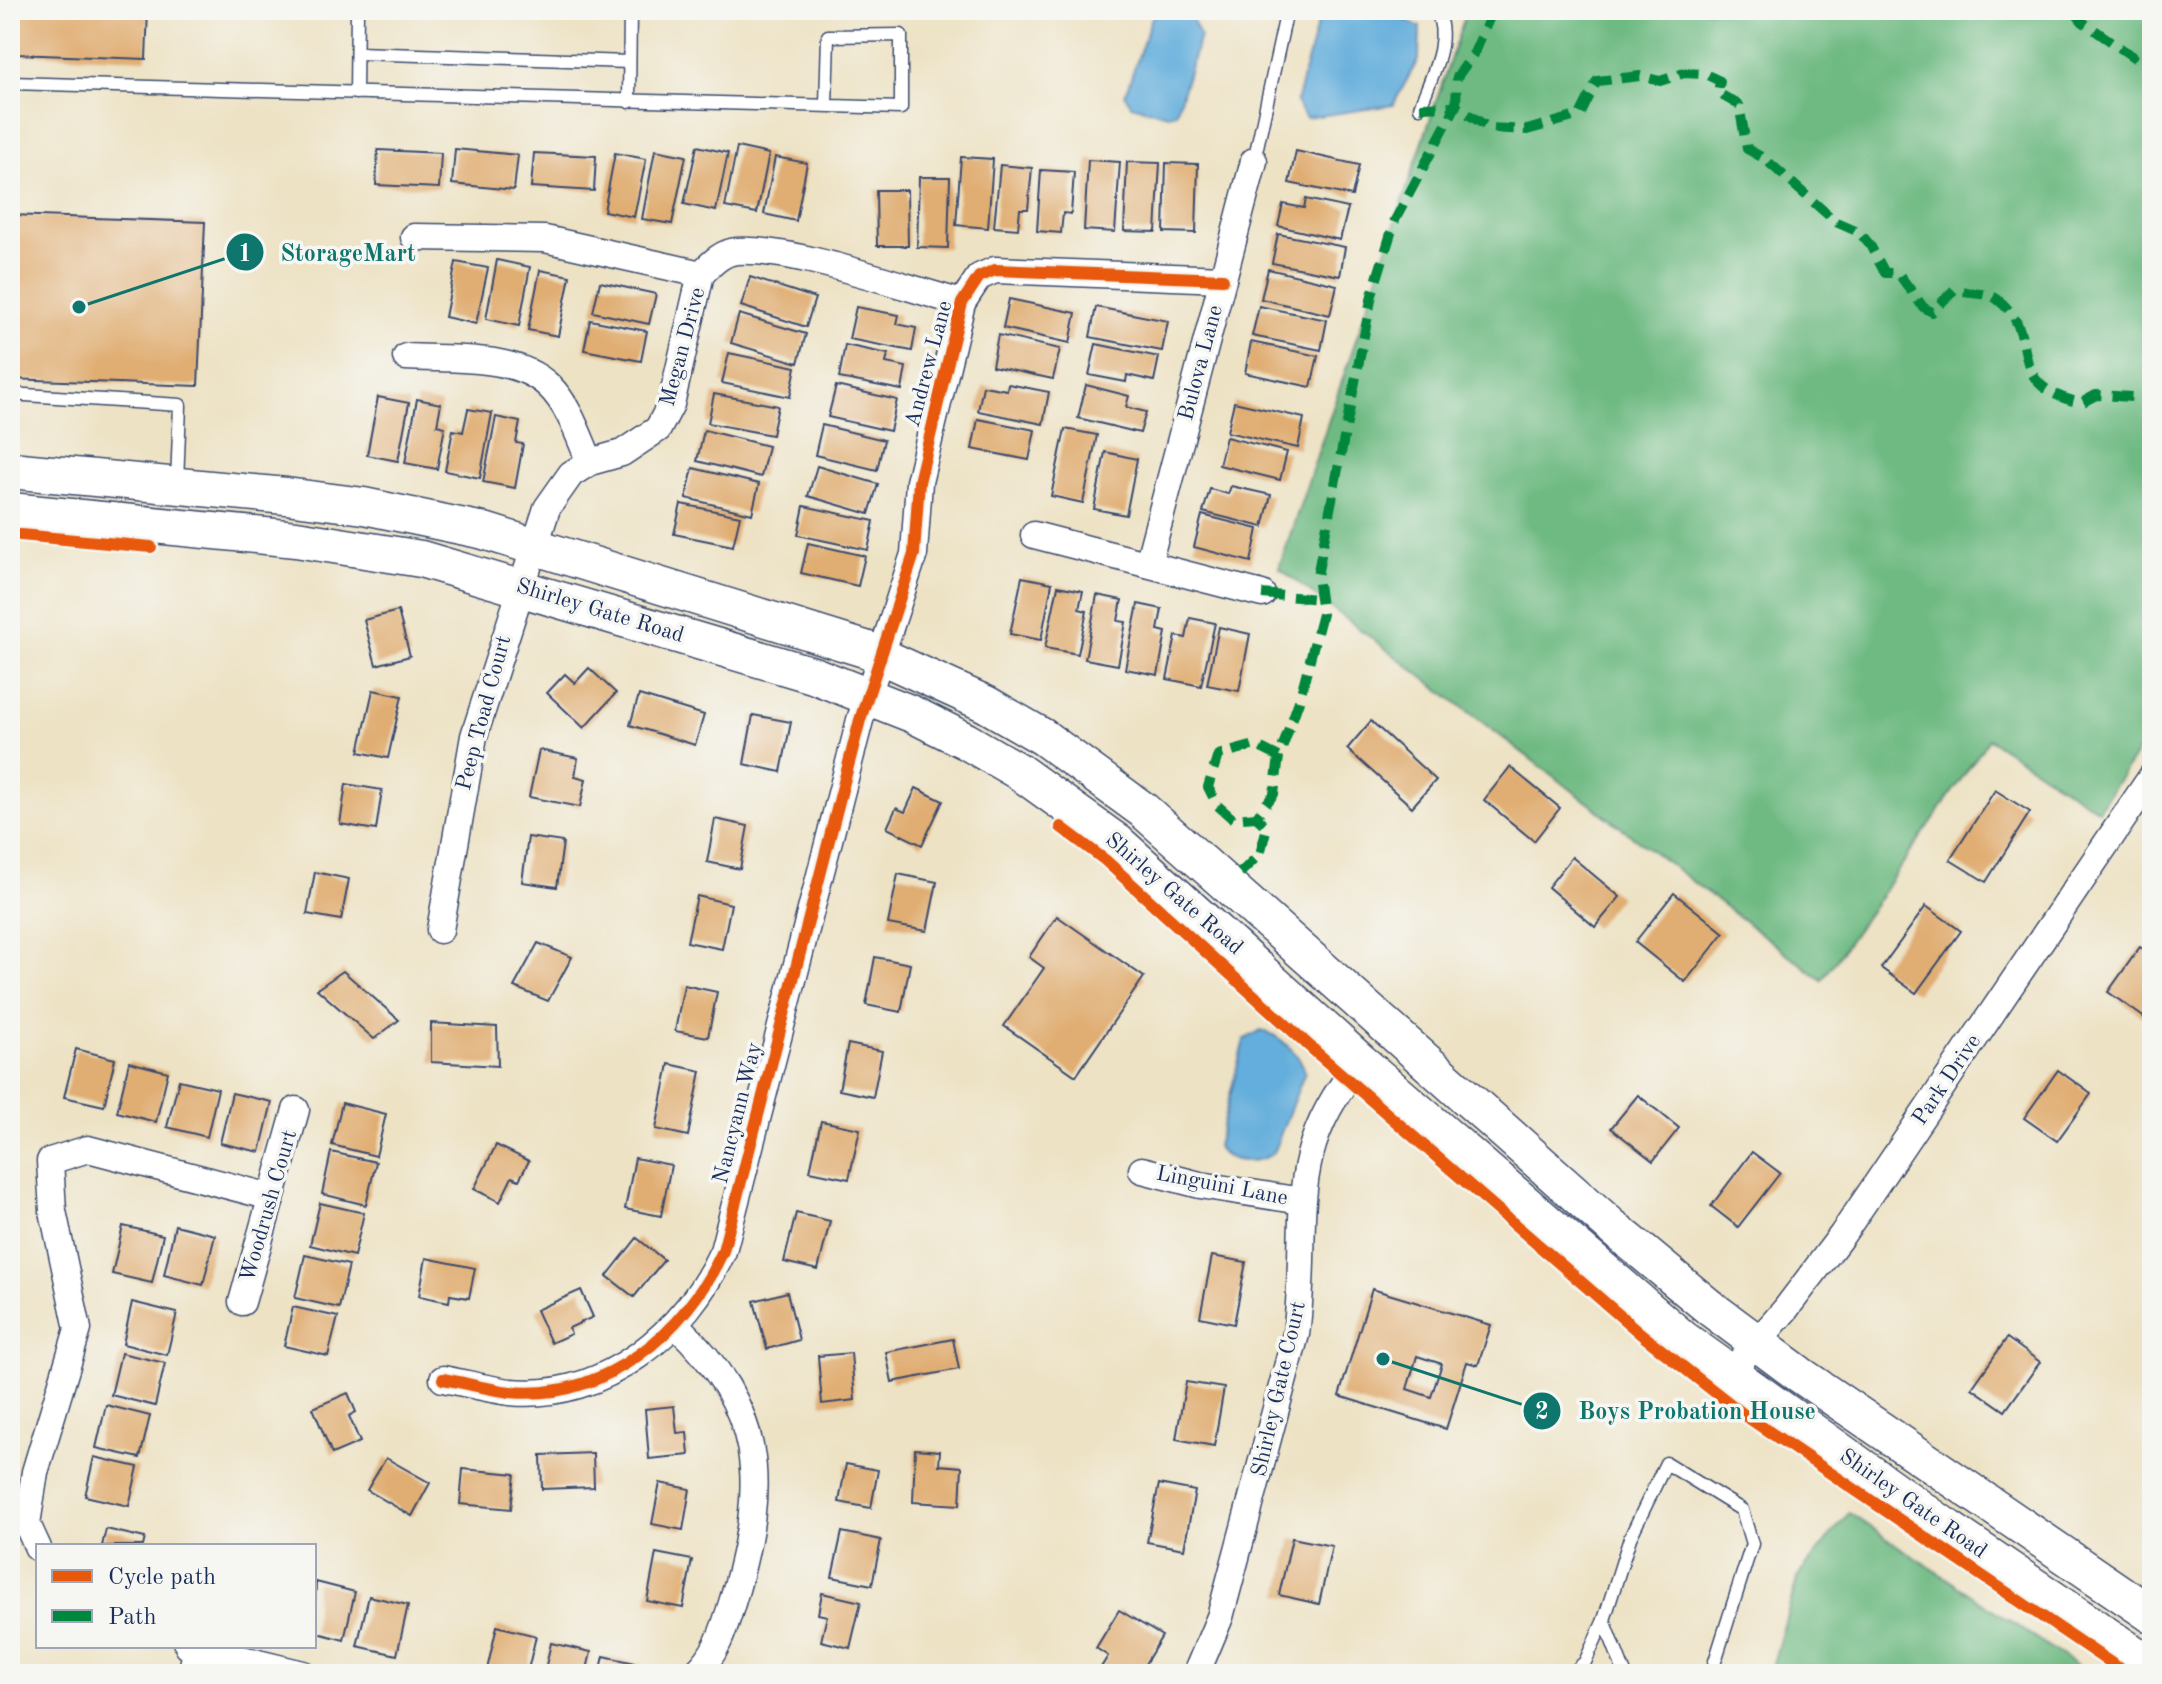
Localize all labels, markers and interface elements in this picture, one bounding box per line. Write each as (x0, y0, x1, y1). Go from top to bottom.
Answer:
callout: StorageMart (225, 228, 432, 276)
text: 1 (238, 243, 252, 267)
text: StorageMart (280, 243, 416, 267)
street label: Megan Drive (657, 285, 709, 409)
street label: Andrew Lane (902, 298, 956, 430)
street label: Bulova Lane (1175, 303, 1227, 423)
street label: Shirley Gate Road (514, 575, 686, 647)
street label: Peep Toad Court (453, 633, 515, 793)
street label: Shirley Gate Road (1101, 829, 1247, 959)
street label: Park Drive (1909, 1031, 1985, 1129)
street label: Nancyann Way (710, 1040, 766, 1186)
street label: Woodrush Court (237, 1127, 301, 1285)
street label: Linguini Lane (1154, 1162, 1290, 1210)
street label: Shirley Gate Court (1248, 1299, 1310, 1479)
callout: Boys Probation House (1522, 1387, 1832, 1435)
text: 2 (1535, 1401, 1549, 1425)
text: Boys Probation House (1578, 1401, 1816, 1425)
street label: Shirley Gate Road (1835, 1445, 1991, 1563)
legend (36, 1544, 316, 1648)
text: Cycle path (108, 1566, 216, 1590)
text: Path (108, 1606, 157, 1630)

